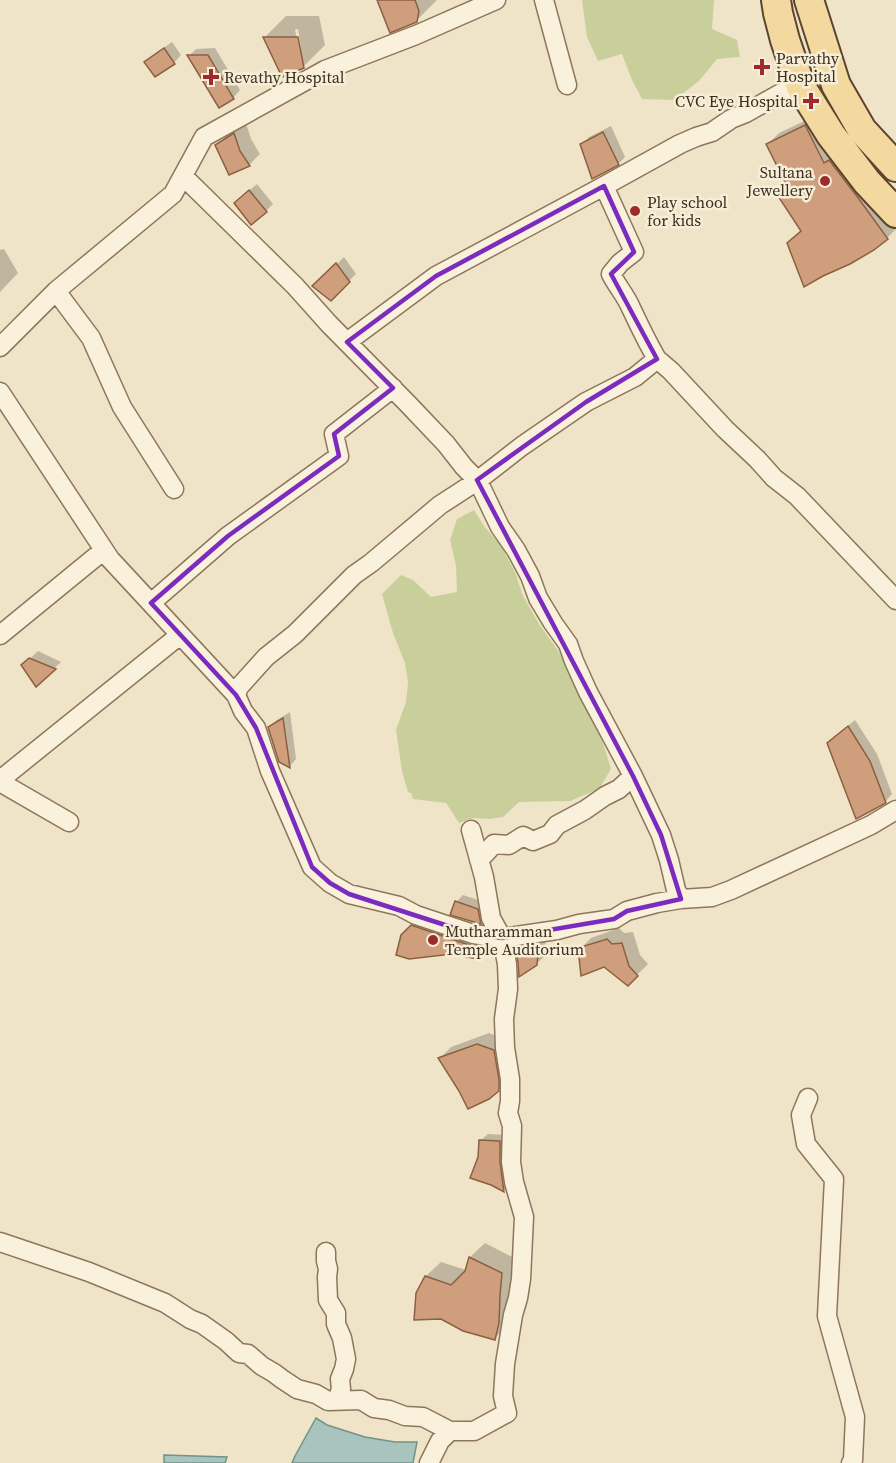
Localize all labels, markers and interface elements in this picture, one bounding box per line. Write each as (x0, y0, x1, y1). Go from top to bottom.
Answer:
place label: Parvathy Hospital (776, 47, 840, 87)
marker: Parvathy Hospital (753, 58, 771, 76)
place label: Revathy Hospital (224, 66, 345, 88)
marker: Revathy Hospital (202, 68, 220, 86)
place label: CVC Eye Hospital (675, 90, 798, 112)
marker: CVC Eye Hospital (802, 92, 820, 110)
place label: Sultana Jewellery (746, 161, 814, 201)
marker: Sultana Jewellery (818, 174, 832, 188)
place label: Play school for kids (647, 191, 728, 231)
marker: Play school for kids (628, 204, 642, 218)
place label: Mutharamman Temple Auditorium (445, 920, 584, 960)
marker: Mutharamman Temple Auditorium (426, 933, 440, 947)

